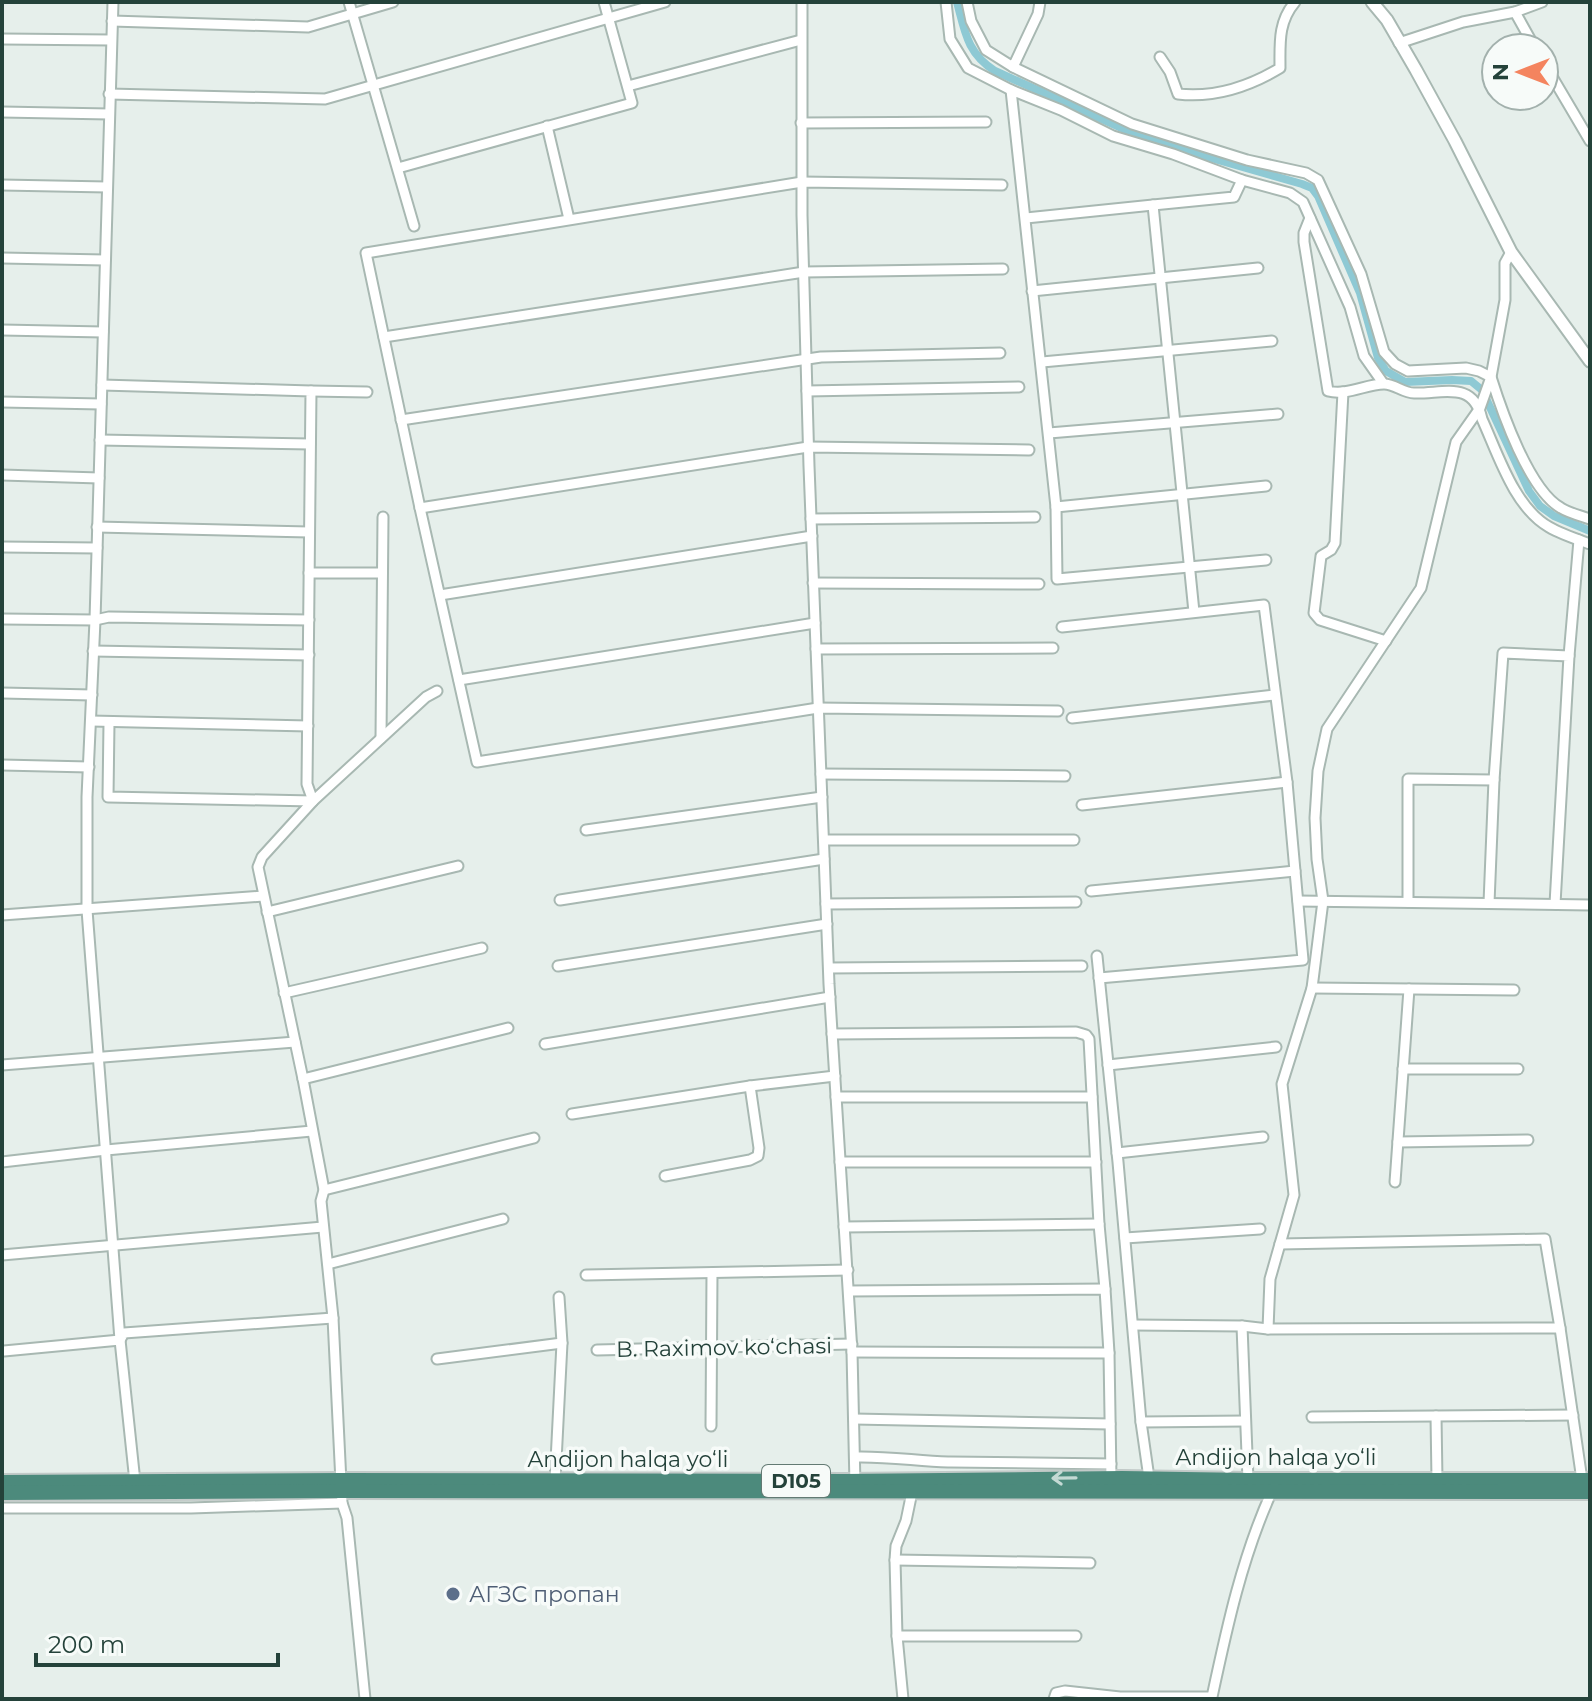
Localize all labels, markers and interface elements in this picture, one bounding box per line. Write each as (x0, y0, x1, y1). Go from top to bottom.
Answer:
north arrow (1480, 32, 1560, 112)
text: N (1487, 63, 1514, 81)
street label: B. Raximov koʻchasi (616, 1332, 832, 1363)
street label: Andijon halqa yo‘li (1176, 1444, 1376, 1471)
street label: Andijon halqa yo‘li (528, 1446, 728, 1473)
road number: D105 (762, 1465, 830, 1497)
one-way arrow (1051, 1471, 1078, 1486)
place label: АГЗС пропан (469, 1581, 620, 1608)
marker: АГЗС пропан (444, 1585, 462, 1603)
scale bar (36, 1617, 278, 1667)
text: 200 m (48, 1630, 125, 1659)

